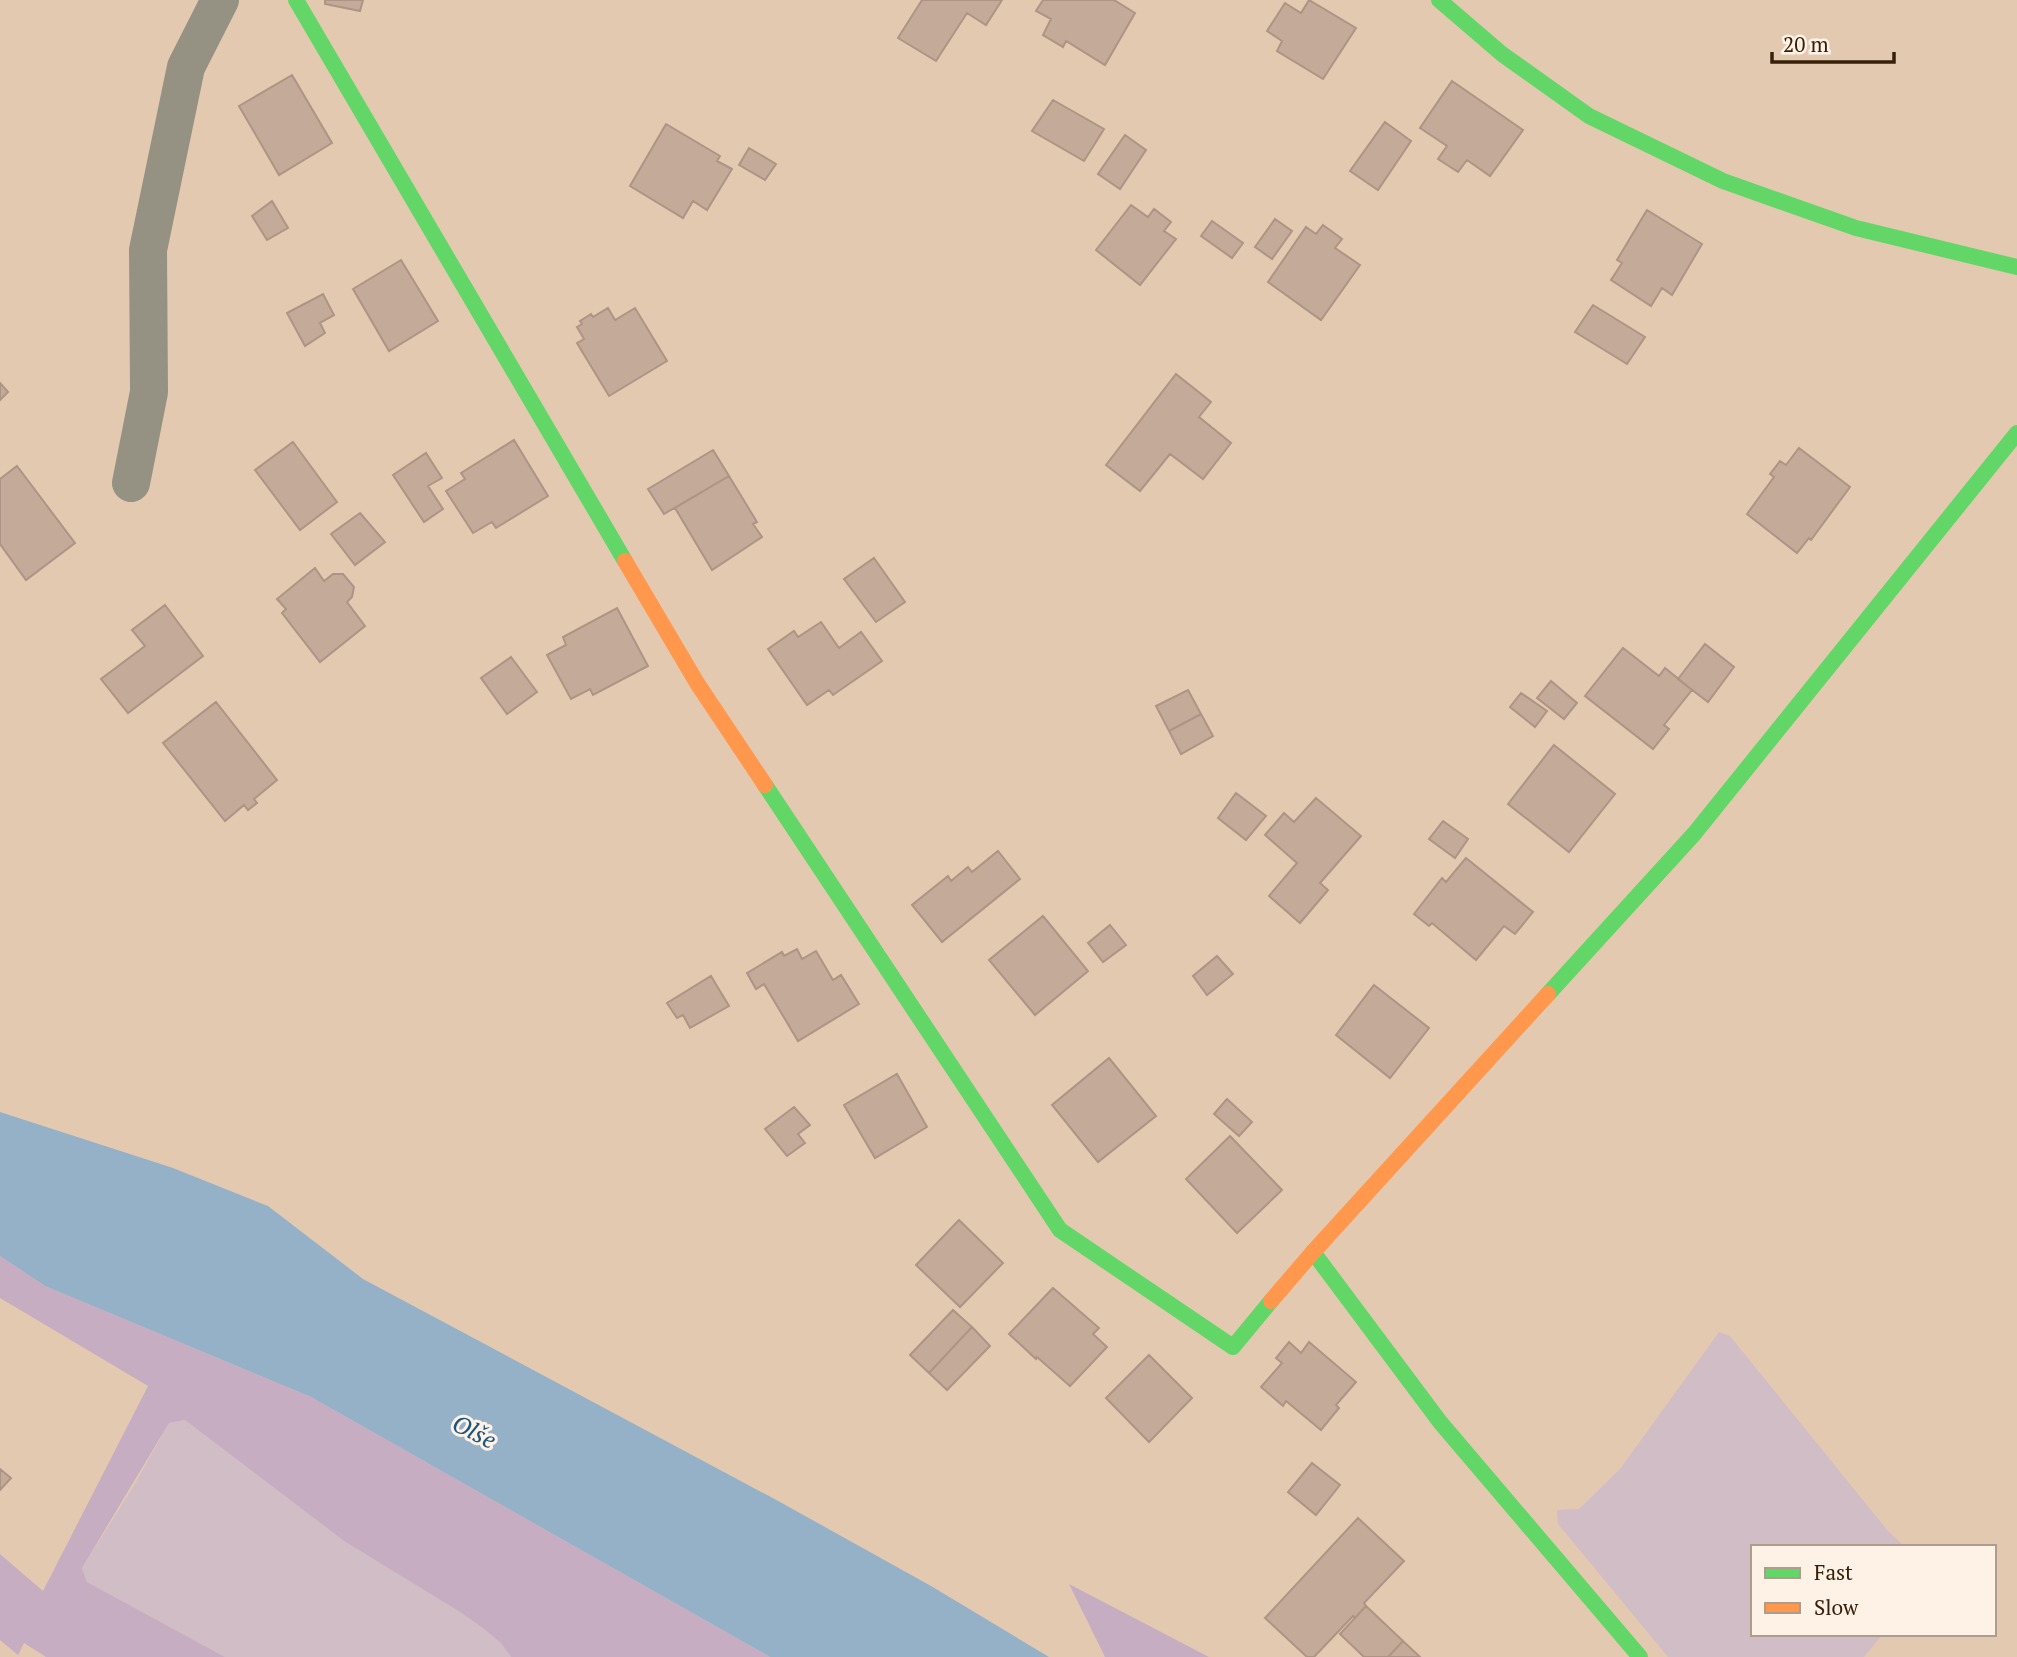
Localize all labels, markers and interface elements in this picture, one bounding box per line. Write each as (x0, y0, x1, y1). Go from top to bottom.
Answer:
scale bar (1772, 21, 1895, 65)
text: 20 m (1783, 30, 1829, 58)
water label: Olše (447, 1407, 502, 1456)
legend (1751, 1545, 1996, 1636)
text: Fast (1814, 1558, 1853, 1586)
text: Slow (1814, 1593, 1859, 1621)

